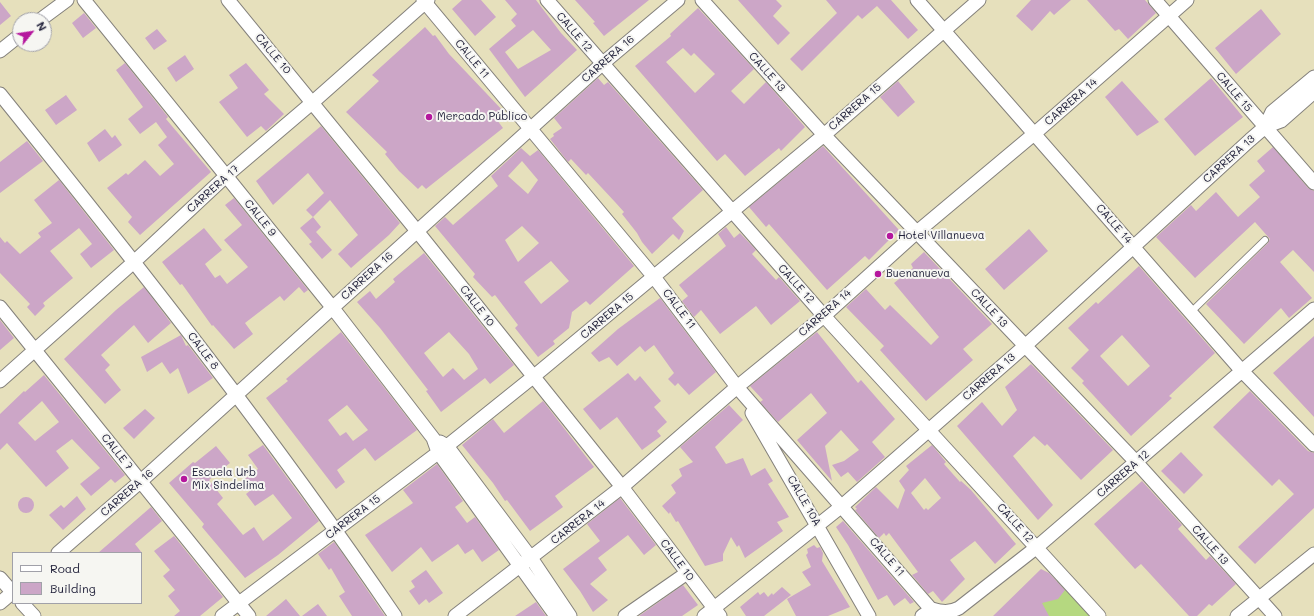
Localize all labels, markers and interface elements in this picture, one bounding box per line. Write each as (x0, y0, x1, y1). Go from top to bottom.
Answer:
street label: CALLE 12 (553, 10, 595, 54)
north arrow (12, 12, 52, 52)
text: N (33, 19, 51, 34)
street label: CALLE 10 (252, 31, 294, 77)
street label: CARRERA 16 (579, 32, 637, 86)
street label: CALLE 11 (452, 37, 492, 81)
street label: CALLE 13 (746, 50, 788, 94)
street label: CALLE 15 (1213, 69, 1255, 115)
street label: CARRERA 14 (1042, 76, 1100, 128)
street label: CARRERA 15 (826, 81, 884, 133)
place label: Mercado Público (437, 110, 527, 124)
marker: Mercado Público (424, 112, 434, 122)
street label: CARRERA 13 (1200, 132, 1258, 186)
street label: CARRERA 17 (184, 162, 242, 216)
street label: CALLE 9 (241, 197, 279, 239)
street label: CALLE 14 (1093, 201, 1135, 247)
place label: Hotel Villanueva (898, 229, 985, 243)
marker: Hotel Villanueva (885, 231, 895, 241)
street label: CARRERA 16 (338, 249, 396, 303)
street label: CALLE 12 (775, 262, 817, 306)
place label: Buenanueva (886, 267, 950, 281)
marker: Buenanueva (873, 269, 883, 279)
street label: CALLE 10 (457, 283, 497, 329)
street label: CALLE 11 (660, 286, 698, 332)
street label: CALLE 13 (968, 286, 1010, 330)
street label: CARRERA 14 (796, 287, 854, 339)
street label: CARRERA 15 (578, 290, 636, 342)
street label: CALLE 8 (185, 330, 221, 372)
street label: CARRERA 13 (960, 351, 1018, 403)
street label: CALLE 7 (98, 431, 136, 473)
street label: CARRERA 12 (1094, 448, 1152, 500)
street label: CARRERA 16 (98, 466, 156, 520)
place label: Escuela Urb Mix Sindelima (192, 466, 264, 492)
street label: CALLE 10A (784, 473, 824, 529)
marker: Escuela Urb Mix Sindelima (179, 474, 189, 484)
street label: CARRERA 15 (323, 492, 383, 542)
street label: CARRERA 14 (548, 497, 608, 547)
street label: CALLE 12 (994, 501, 1036, 545)
street label: CALLE 13 (1189, 523, 1231, 567)
street label: CALLE 11 (867, 535, 907, 579)
street label: CALLE 10 (657, 537, 697, 583)
legend (12, 552, 142, 604)
text: Road (50, 560, 80, 576)
text: Building (50, 580, 96, 596)

